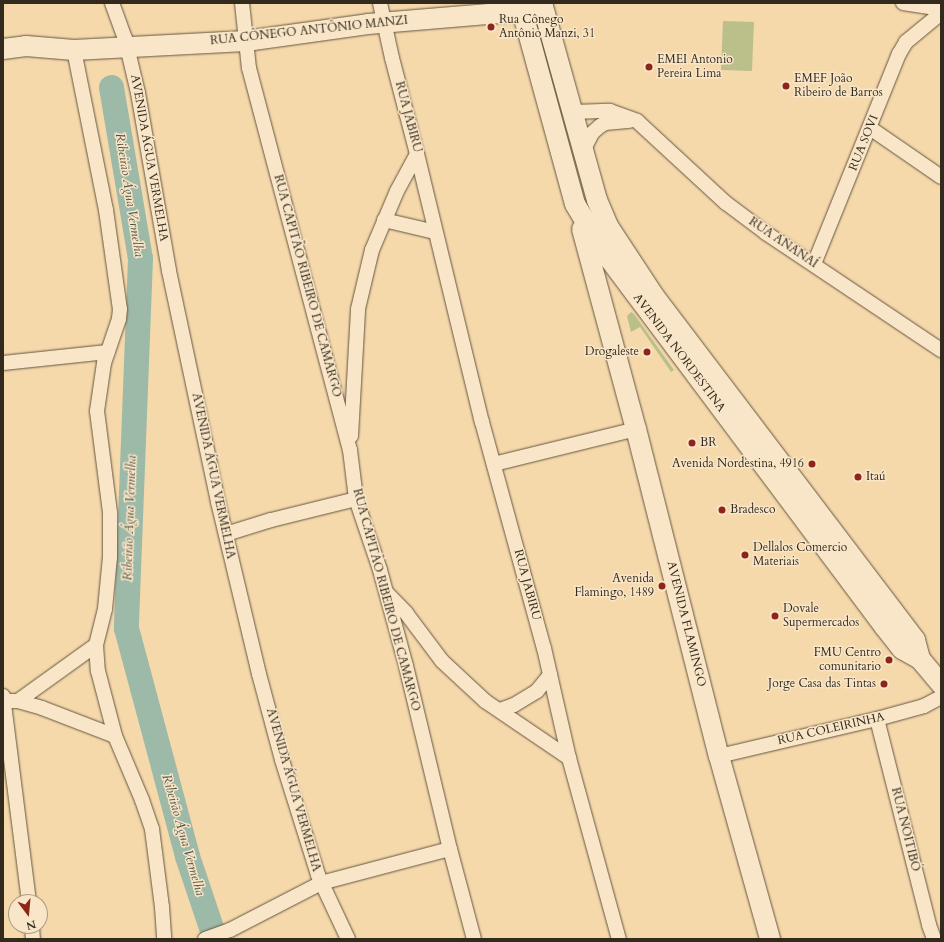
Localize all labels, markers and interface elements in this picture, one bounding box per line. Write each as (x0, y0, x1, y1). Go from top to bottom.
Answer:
street label: RUA CÔNEGO ANTÔNIO MANZI (209, 13, 409, 49)
place label: Rua Cônego Antônio Manzi, 31 (499, 13, 595, 41)
marker: Rua Cônego Antônio Manzi, 31 (486, 22, 496, 32)
place label: EMEI Antonio Pereira Lima (657, 53, 733, 81)
marker: EMEI Antonio Pereira Lima (644, 62, 654, 72)
place label: EMEF João Ribeiro de Barros (794, 72, 883, 100)
street label: AVENIDA ÁGUA VERMELHA (127, 73, 171, 243)
street label: RUA JABIRU (392, 80, 424, 154)
marker: EMEF João Ribeiro de Barros (781, 81, 791, 91)
street label: RUA SOVI (846, 113, 882, 173)
water label: Ribeirão Água Vermelha (111, 132, 147, 258)
street label: RUA CAPITÃO RIBEIRO DE CAMARGO (270, 173, 344, 399)
street label: RUA ANANAÍ (746, 215, 820, 271)
street label: AVENIDA NORDESTINA (630, 291, 728, 415)
place label: Drogaleste (585, 345, 639, 359)
marker: Drogaleste (642, 347, 652, 357)
street label: AVENIDA ÁGUA VERMELHA (188, 392, 238, 560)
place label: BR (700, 436, 716, 450)
marker: BR (687, 438, 697, 448)
water label: Ribeirão Água Vermelha (120, 455, 140, 581)
place label: Avenida Nordestina, 4916 (672, 457, 804, 471)
marker: Avenida Nordestina, 4916 (807, 459, 817, 469)
place label: Itaú (866, 470, 886, 484)
marker: Itaú (853, 472, 863, 482)
street label: RUA CAPITÃO RIBEIRO DE CAMARGO (349, 487, 423, 713)
place label: Bradesco (730, 503, 776, 517)
marker: Bradesco (717, 505, 727, 515)
place label: Dellalos Comercio Materiais (753, 541, 847, 569)
street label: RUA JABIRU (511, 548, 543, 622)
marker: Dellalos Comercio Materiais (740, 550, 750, 560)
street label: AVENIDA FLAMINGO (663, 560, 709, 688)
place label: Avenida Flamingo, 1489 (575, 572, 654, 600)
marker: Avenida Flamingo, 1489 (657, 581, 667, 591)
place label: Dovale Supermercados (783, 602, 859, 630)
marker: Dovale Supermercados (770, 611, 780, 621)
place label: FMU Centro comunitario (814, 646, 881, 674)
marker: FMU Centro comunitario (884, 655, 894, 665)
place label: Jorge Casa das Tintas (768, 677, 876, 691)
marker: Jorge Casa das Tintas (879, 679, 889, 689)
street label: AVENIDA ÁGUA VERMELHA (263, 707, 323, 873)
street label: RUA COLEIRINHA (776, 710, 886, 748)
water label: Ribeirão Água Vermelha (158, 773, 208, 897)
street label: RUA NOITIBÓ (888, 786, 922, 872)
north arrow (8, 894, 48, 934)
text: N (25, 917, 38, 934)

